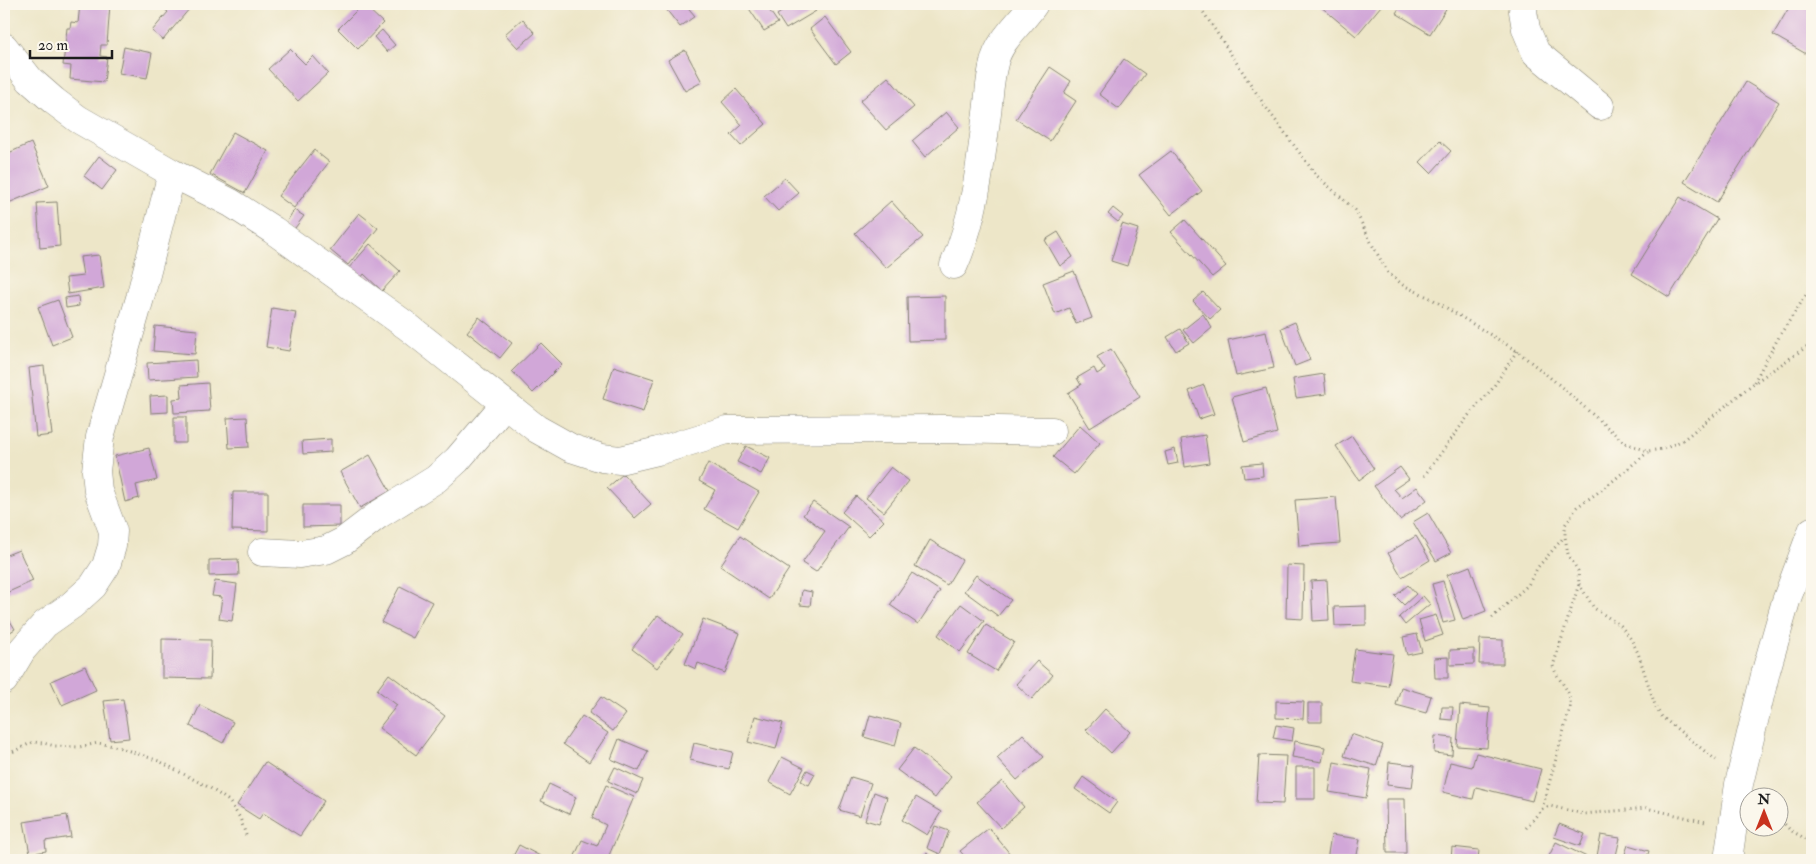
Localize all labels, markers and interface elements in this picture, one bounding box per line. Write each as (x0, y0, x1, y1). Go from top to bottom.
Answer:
scale bar (30, 28, 112, 60)
text: 20 m (38, 36, 68, 55)
north arrow (1738, 786, 1788, 836)
text: N (1757, 791, 1771, 808)

